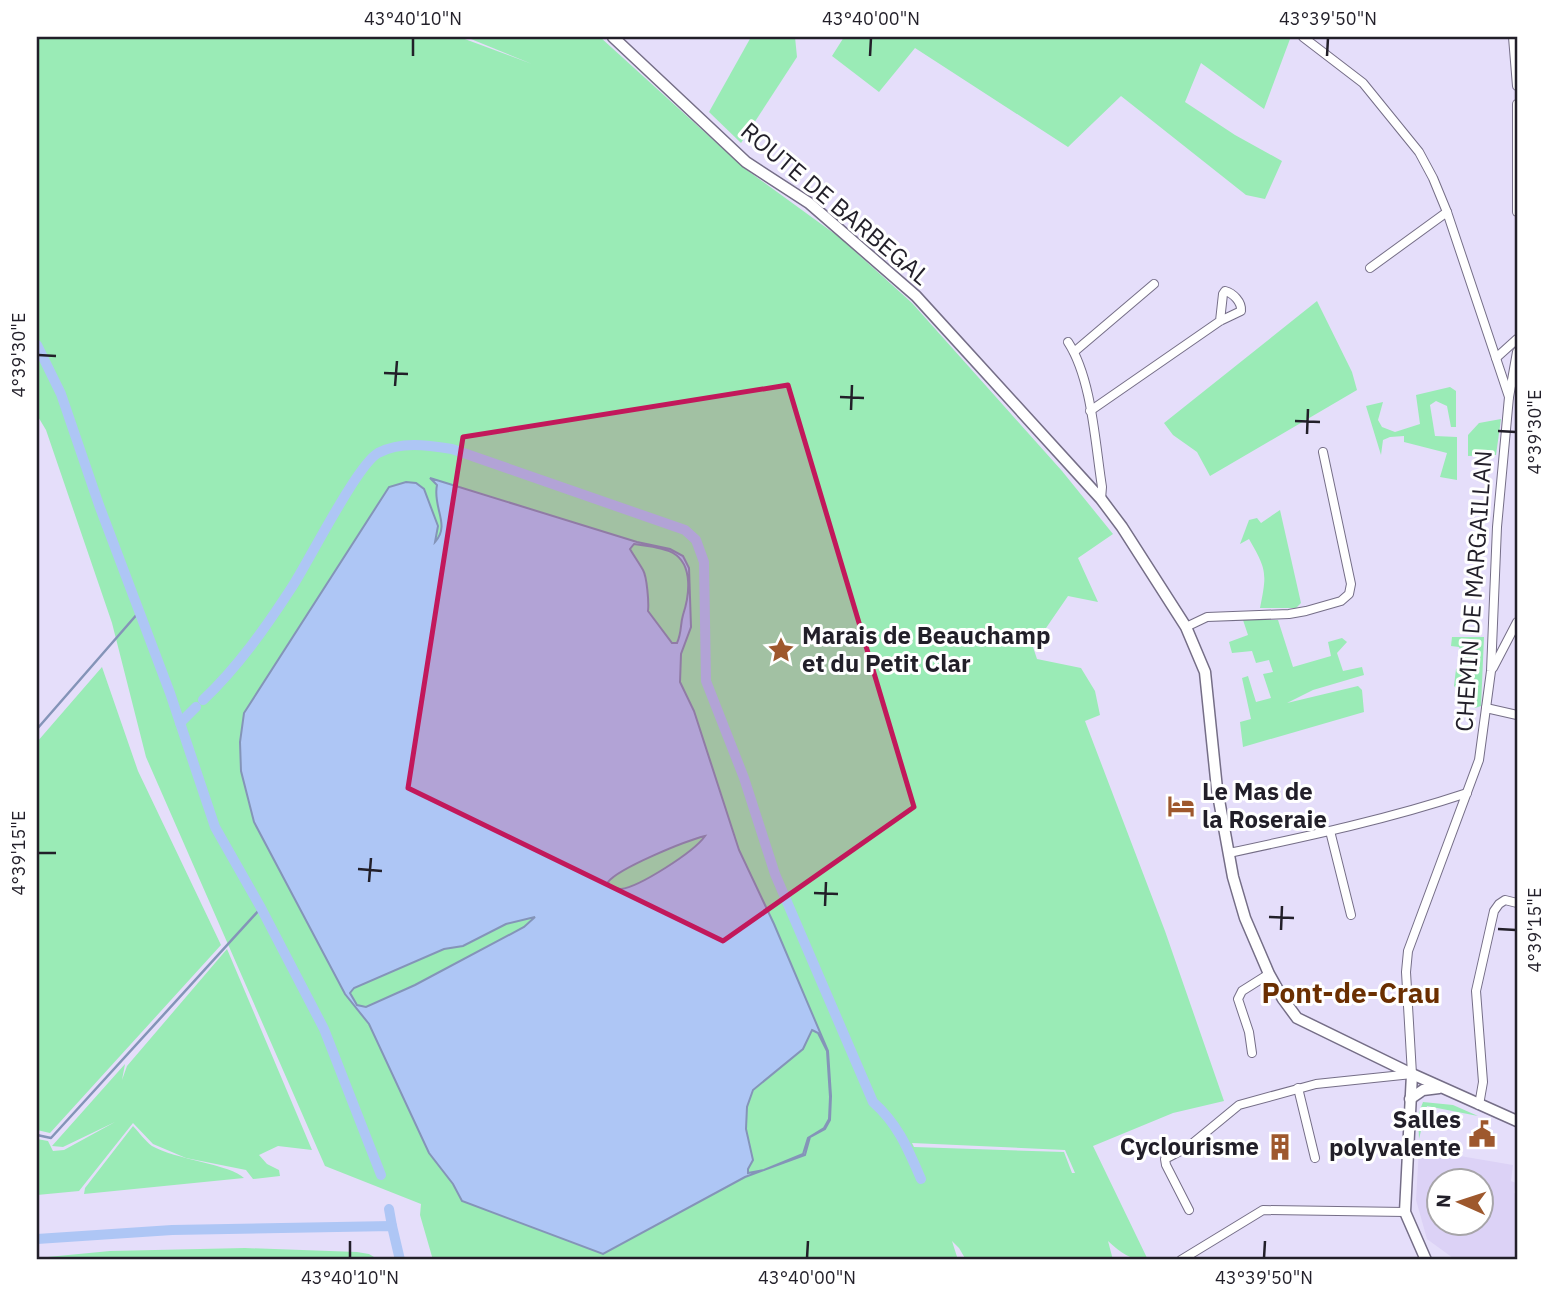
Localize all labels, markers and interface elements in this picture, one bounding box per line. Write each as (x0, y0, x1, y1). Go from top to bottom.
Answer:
text: 43°40'10"N (364, 7, 462, 30)
text: 43°40'00"N (822, 7, 920, 30)
text: 43°39'50"N (1279, 7, 1377, 30)
street label: ROUTE DE BARBEGAL (734, 115, 937, 292)
text: 4°39'30"E (7, 313, 30, 397)
text: 4°39'30"E (1523, 390, 1546, 474)
street label: CHEMIN DE MARGAILLAN (1447, 449, 1499, 733)
place label: Marais de Beauchamp et du Petit Clar (802, 619, 1051, 679)
place icon: Marais de Beauchamp et du Petit Clar (766, 635, 796, 665)
place label: Le Mas de la Roseraie (1202, 775, 1327, 835)
hotel icon: Le Mas de la Roseraie (1166, 791, 1196, 821)
text: 4°39'15"E (7, 811, 30, 895)
text: 4°39'15"E (1523, 888, 1546, 972)
district label: Pont-de-Crau (1262, 974, 1440, 1011)
place label: Salles polyvalente (1329, 1103, 1461, 1163)
public building icon: Salles polyvalente (1467, 1119, 1497, 1149)
place label: Cyclourisme (1120, 1130, 1259, 1162)
building icon: Cyclourisme (1265, 1132, 1295, 1162)
north arrow (1424, 1168, 1494, 1238)
text: N (1431, 1194, 1455, 1209)
text: 43°40'10"N (301, 1266, 399, 1289)
text: 43°40'00"N (758, 1266, 856, 1289)
text: 43°39'50"N (1215, 1266, 1313, 1289)

